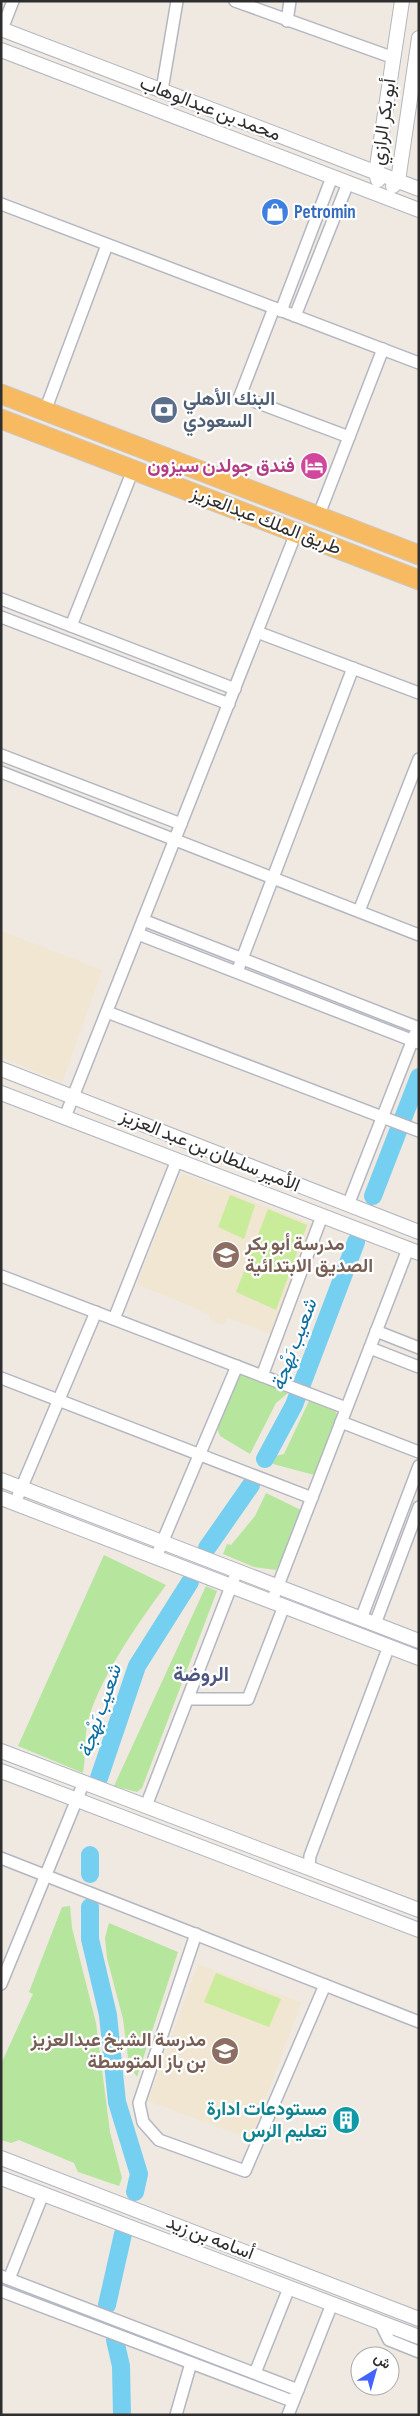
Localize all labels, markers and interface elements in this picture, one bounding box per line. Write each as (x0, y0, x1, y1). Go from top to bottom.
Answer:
street label: محمد بن عبدالوهاب (136, 72, 284, 146)
street label: أبو بكر الرازي (367, 77, 404, 167)
shop icon: Petromin (260, 197, 290, 227)
place label: Petromin (294, 201, 356, 224)
place label: البنك الأهلي السعودي (183, 388, 275, 437)
bank icon: البنك الأهلي السعودي (149, 395, 179, 425)
hotel icon: فندق جولدن سيزون (299, 451, 329, 481)
place label: فندق جولدن سيزون (147, 455, 295, 478)
street label: طريق الملك عبدالعزيز (187, 481, 344, 560)
street label: الأمير سلطان بن عبد العزيز (116, 1104, 303, 1198)
place label: مدرسة أبو بكر الصديق الابتدائية (244, 1233, 373, 1278)
school or university icon: مدرسة أبو بكر الصديق الابتدائية (211, 1240, 241, 1270)
water label: شعيب بَهْجة (266, 1295, 323, 1394)
water label: شعيب بَهْجة (73, 1661, 127, 1760)
district label: الروضة (173, 1663, 229, 1687)
place label: مدرسة الشيخ عبدالعزيز بن باز المتوسطة (30, 2029, 206, 2074)
school or university icon: مدرسة الشيخ عبدالعزيز بن باز المتوسطة (210, 2036, 240, 2066)
place label: مستودعات ادارة تعليم الرس (207, 2098, 327, 2143)
building icon: مستودعات ادارة تعليم الرس (331, 2105, 361, 2135)
street label: أسامه بن زيد (163, 2211, 257, 2265)
north arrow (350, 2346, 400, 2396)
text: ش (371, 2349, 394, 2373)

